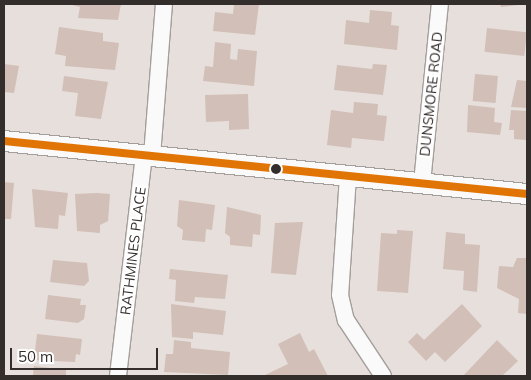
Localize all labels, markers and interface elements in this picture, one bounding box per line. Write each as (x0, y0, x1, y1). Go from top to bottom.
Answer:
street label: DUNSMORE ROAD (416, 31, 446, 157)
unlabelled marker (271, 164, 281, 174)
street label: RATHMINES PLACE (117, 186, 149, 316)
scale bar (12, 338, 160, 370)
text: 50 m (18, 347, 53, 366)

